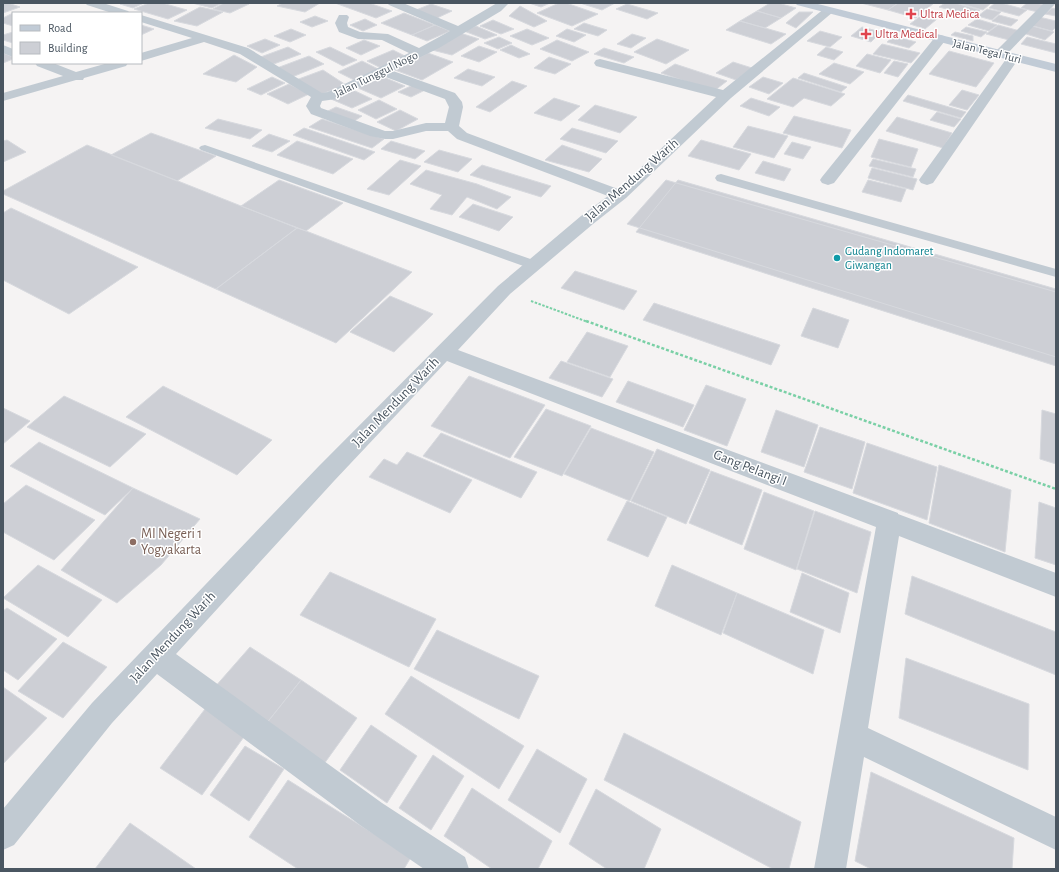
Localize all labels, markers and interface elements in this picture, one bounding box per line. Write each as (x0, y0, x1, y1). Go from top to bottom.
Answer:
marker: Ultra Medica (905, 8, 917, 20)
place label: Ultra Medica (920, 8, 980, 20)
legend (12, 12, 142, 64)
text: Road (48, 22, 72, 34)
marker: Ultra Medical (860, 28, 872, 40)
place label: Ultra Medical (875, 28, 937, 40)
street label: Jalan Tegal Turi (952, 37, 1022, 65)
text: Building (48, 42, 88, 54)
street label: Jalan Tunggul Nogo (332, 49, 420, 99)
street label: Jalan Mendung Warih (583, 136, 681, 224)
place label: Gudang Indomaret Giwangan (845, 245, 933, 271)
marker: Gudang Indomaret Giwangan (832, 253, 842, 263)
street label: Jalan Mendung Warih (350, 355, 442, 449)
street label: Gang Pelangi I (711, 448, 789, 488)
place label: MI Negeri 1 Yogyakarta (141, 527, 202, 557)
marker: MI Negeri 1 Yogyakarta (128, 537, 138, 547)
street label: Jalan Mendung Warih (128, 589, 218, 685)

